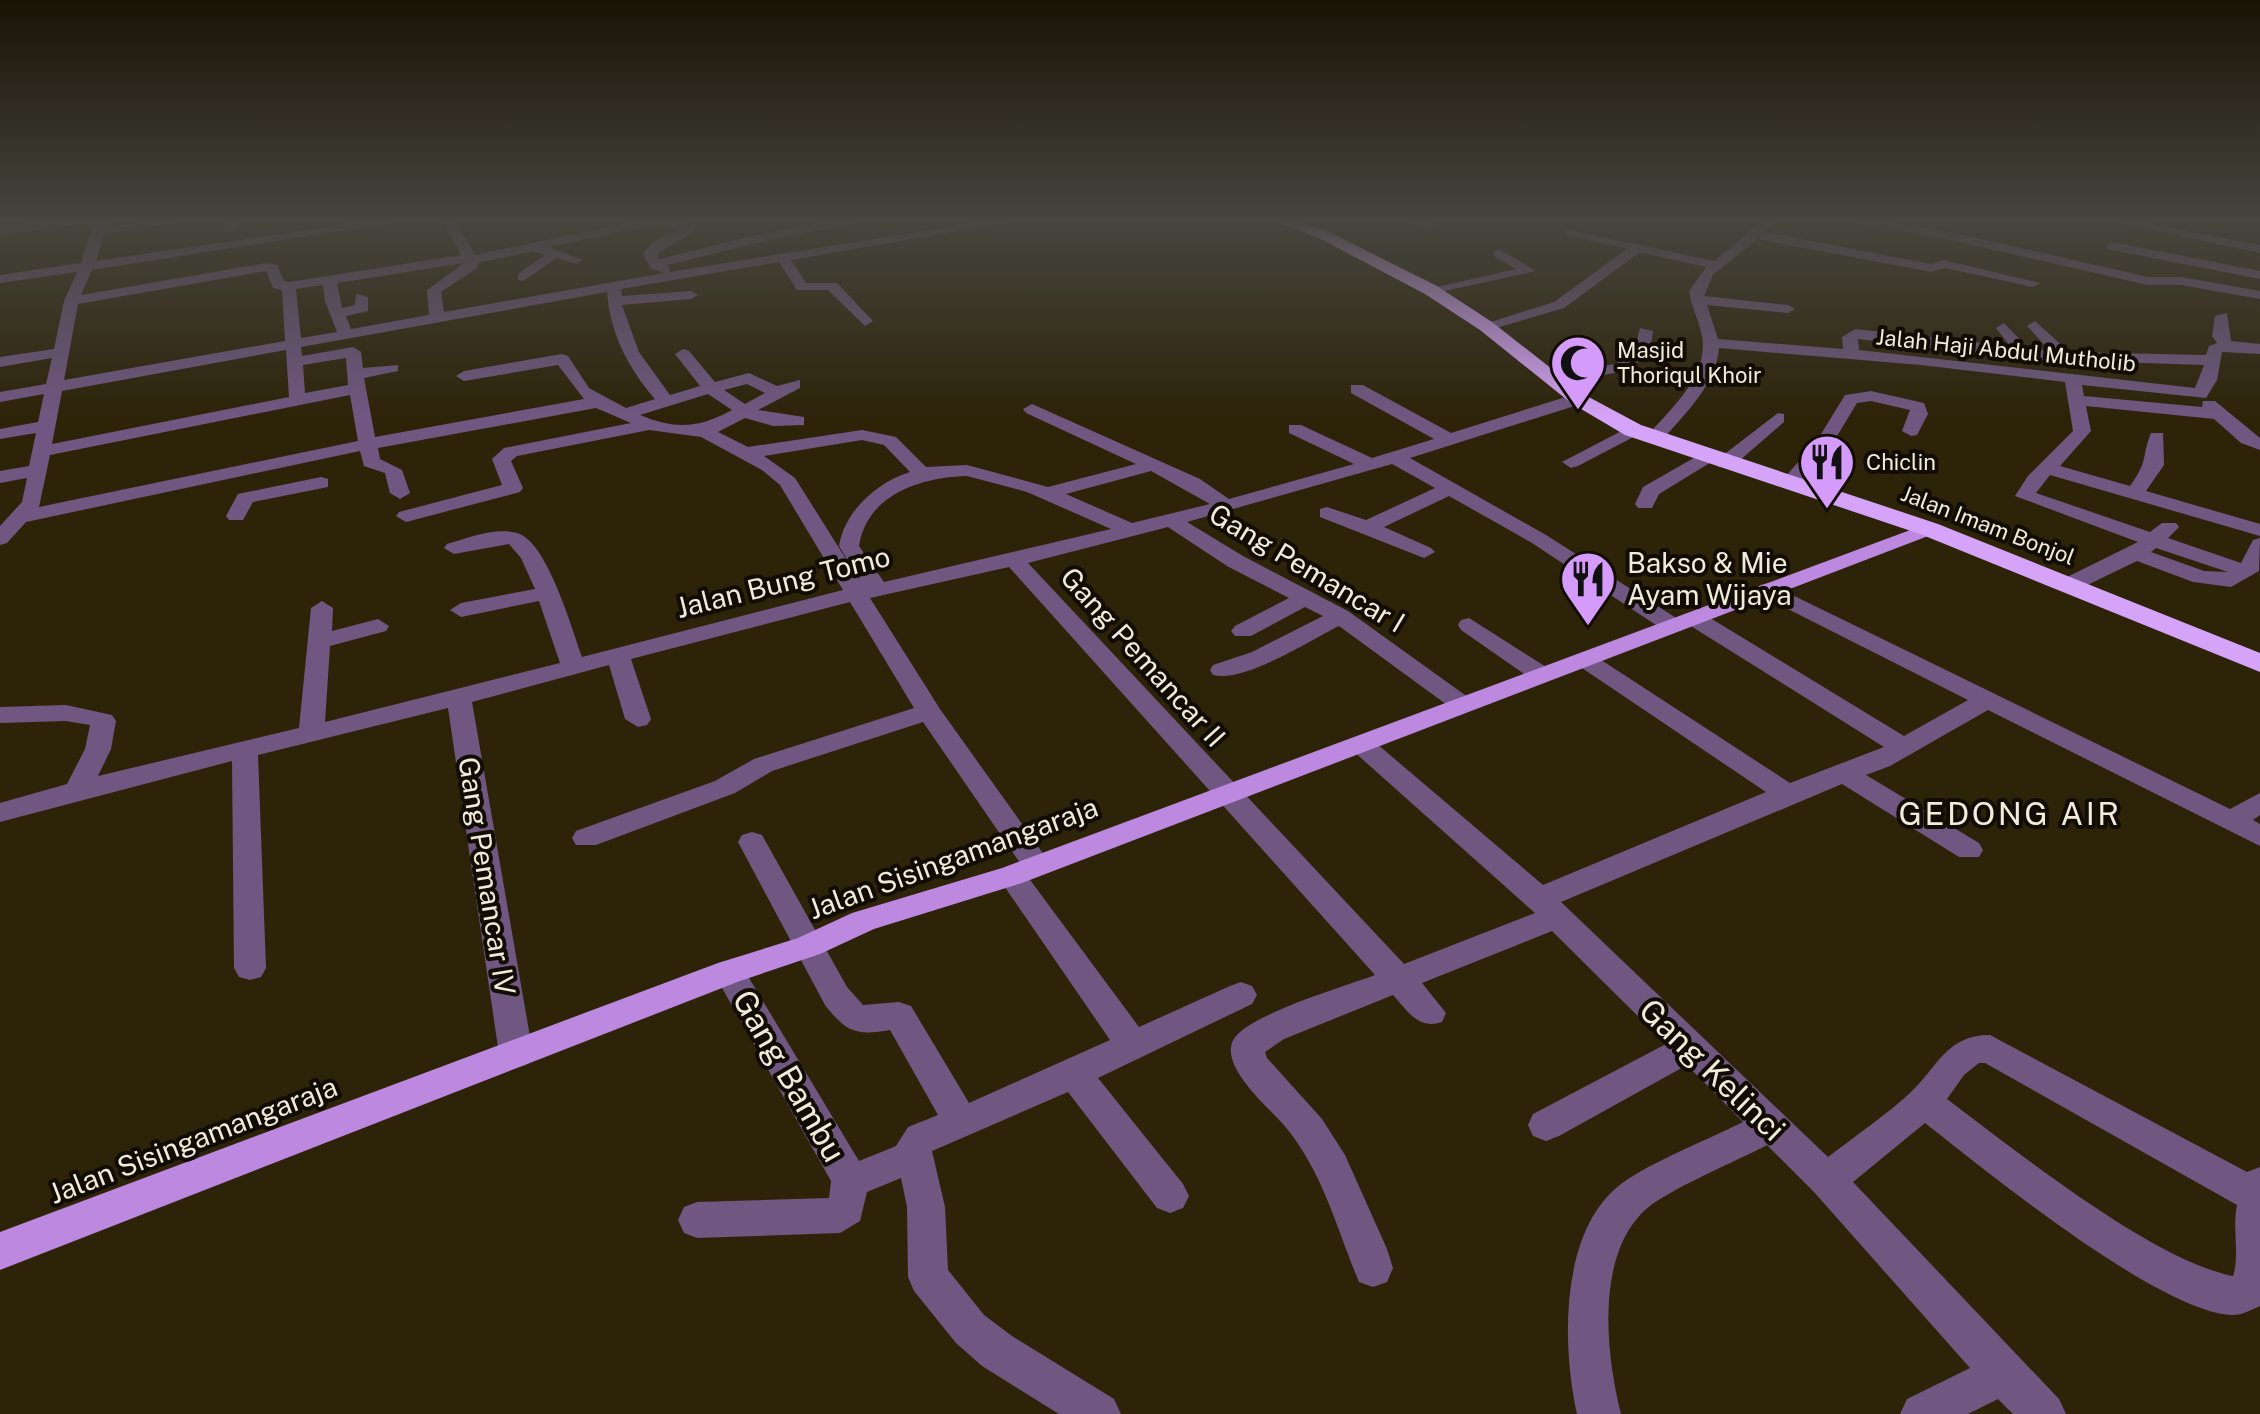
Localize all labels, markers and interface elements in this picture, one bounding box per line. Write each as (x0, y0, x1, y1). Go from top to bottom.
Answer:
street label: Jalah Haji Abdul Mutholib (1875, 323, 2137, 377)
mosque icon: Masjid Thoriqul Khoir (1548, 333, 1608, 412)
place label: Masjid Thoriqul Khoir (1617, 337, 1762, 388)
restaurant icon: Chiclin (1797, 432, 1857, 511)
place label: Chiclin (1866, 449, 1936, 475)
street label: Jalan Imam Bonjol (1897, 480, 2079, 570)
street label: Gang Pemancar I (1204, 496, 1411, 639)
street label: Jalan Bung Tomo (672, 539, 893, 624)
place label: Bakso & Mie Ayam Wijaya (1627, 546, 1792, 611)
restaurant icon: Bakso & Mie Ayam Wijaya (1558, 549, 1618, 628)
street label: Gang Pemancar II (1054, 560, 1233, 753)
street label: Gang Pemancar IV (452, 754, 523, 998)
street label: Jalan Sisingamangaraja (803, 790, 1102, 925)
district label: GEDONG AIR (1899, 795, 2122, 832)
street label: Gang Bambu (725, 983, 853, 1168)
street label: Gang Kelinci (1632, 991, 1793, 1148)
street label: Jalan Sisingamangaraja (44, 1069, 341, 1210)

